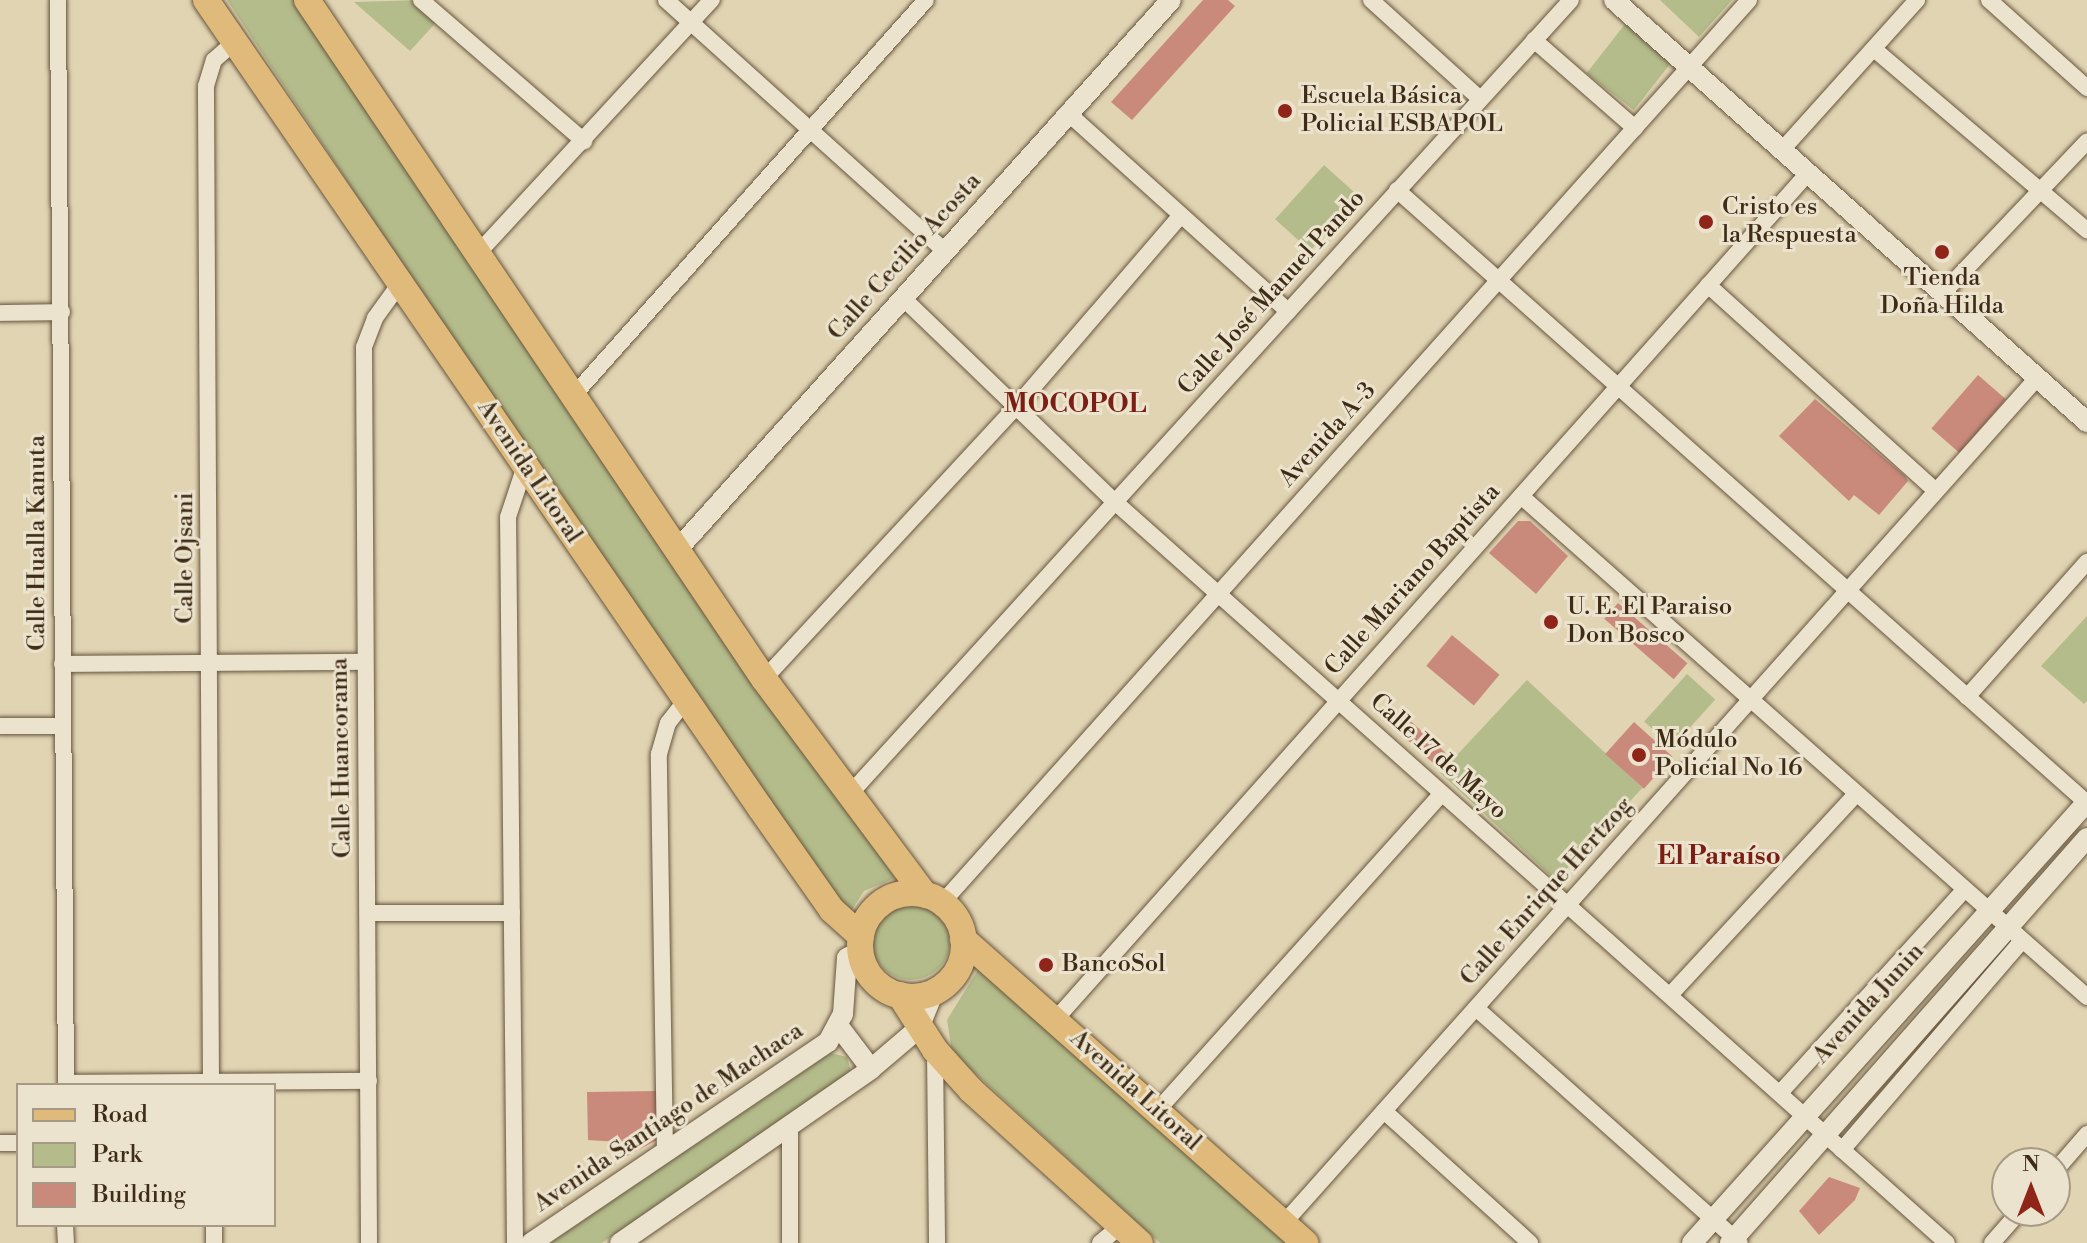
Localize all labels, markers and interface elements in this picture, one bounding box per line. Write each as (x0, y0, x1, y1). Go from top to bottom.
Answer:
place label: Escuela Básica Policial ESBAPOL (1301, 83, 1503, 139)
marker: Escuela Básica Policial ESBAPOL (1276, 102, 1294, 120)
street label: Calle Cecilio Acosta (822, 167, 988, 347)
street label: Calle José Manuel Pando (1172, 185, 1372, 401)
place label: Cristo es la Respuesta (1722, 194, 1857, 250)
marker: Cristo es la Respuesta (1697, 213, 1715, 231)
marker: Tienda Doña Hilda (1933, 243, 1951, 261)
place label: Tienda Doña Hilda (1880, 265, 2004, 321)
street label: Avenida A-3 (1274, 377, 1382, 493)
district label: MOCOPOL (1004, 389, 1146, 421)
street label: Avenida Litoral (470, 395, 588, 549)
street label: Calle Hualla Kanuta (24, 435, 52, 651)
street label: Calle Mariano Baptista (1319, 478, 1507, 682)
street label: Calle Ojsani (172, 492, 200, 624)
place label: U. E. El Paraiso Don Bosco (1567, 594, 1732, 650)
marker: U. E. El Paraiso Don Bosco (1542, 613, 1560, 631)
street label: Calle Huancorama (326, 658, 358, 858)
street label: Calle 17 de Mayo (1363, 688, 1513, 826)
place label: Módulo Policial No 16 (1655, 727, 1803, 783)
marker: Módulo Policial No 16 (1630, 746, 1648, 764)
street label: Calle Enrique Hertzog (1455, 792, 1639, 992)
district label: El Paraíso (1657, 841, 1781, 873)
street label: Avenida Junin (1807, 938, 1931, 1070)
place label: BancoSol (1062, 951, 1165, 979)
marker: BancoSol (1037, 956, 1055, 974)
street label: Avenida Santiago de Machaca (529, 1017, 809, 1219)
street label: Avenida Litoral (1063, 1025, 1207, 1157)
legend (16, 1083, 276, 1227)
text: Road (92, 1100, 148, 1130)
text: Park (92, 1140, 142, 1170)
north arrow (1991, 1147, 2071, 1227)
text: N (2022, 1151, 2040, 1178)
text: Building (92, 1180, 186, 1210)

